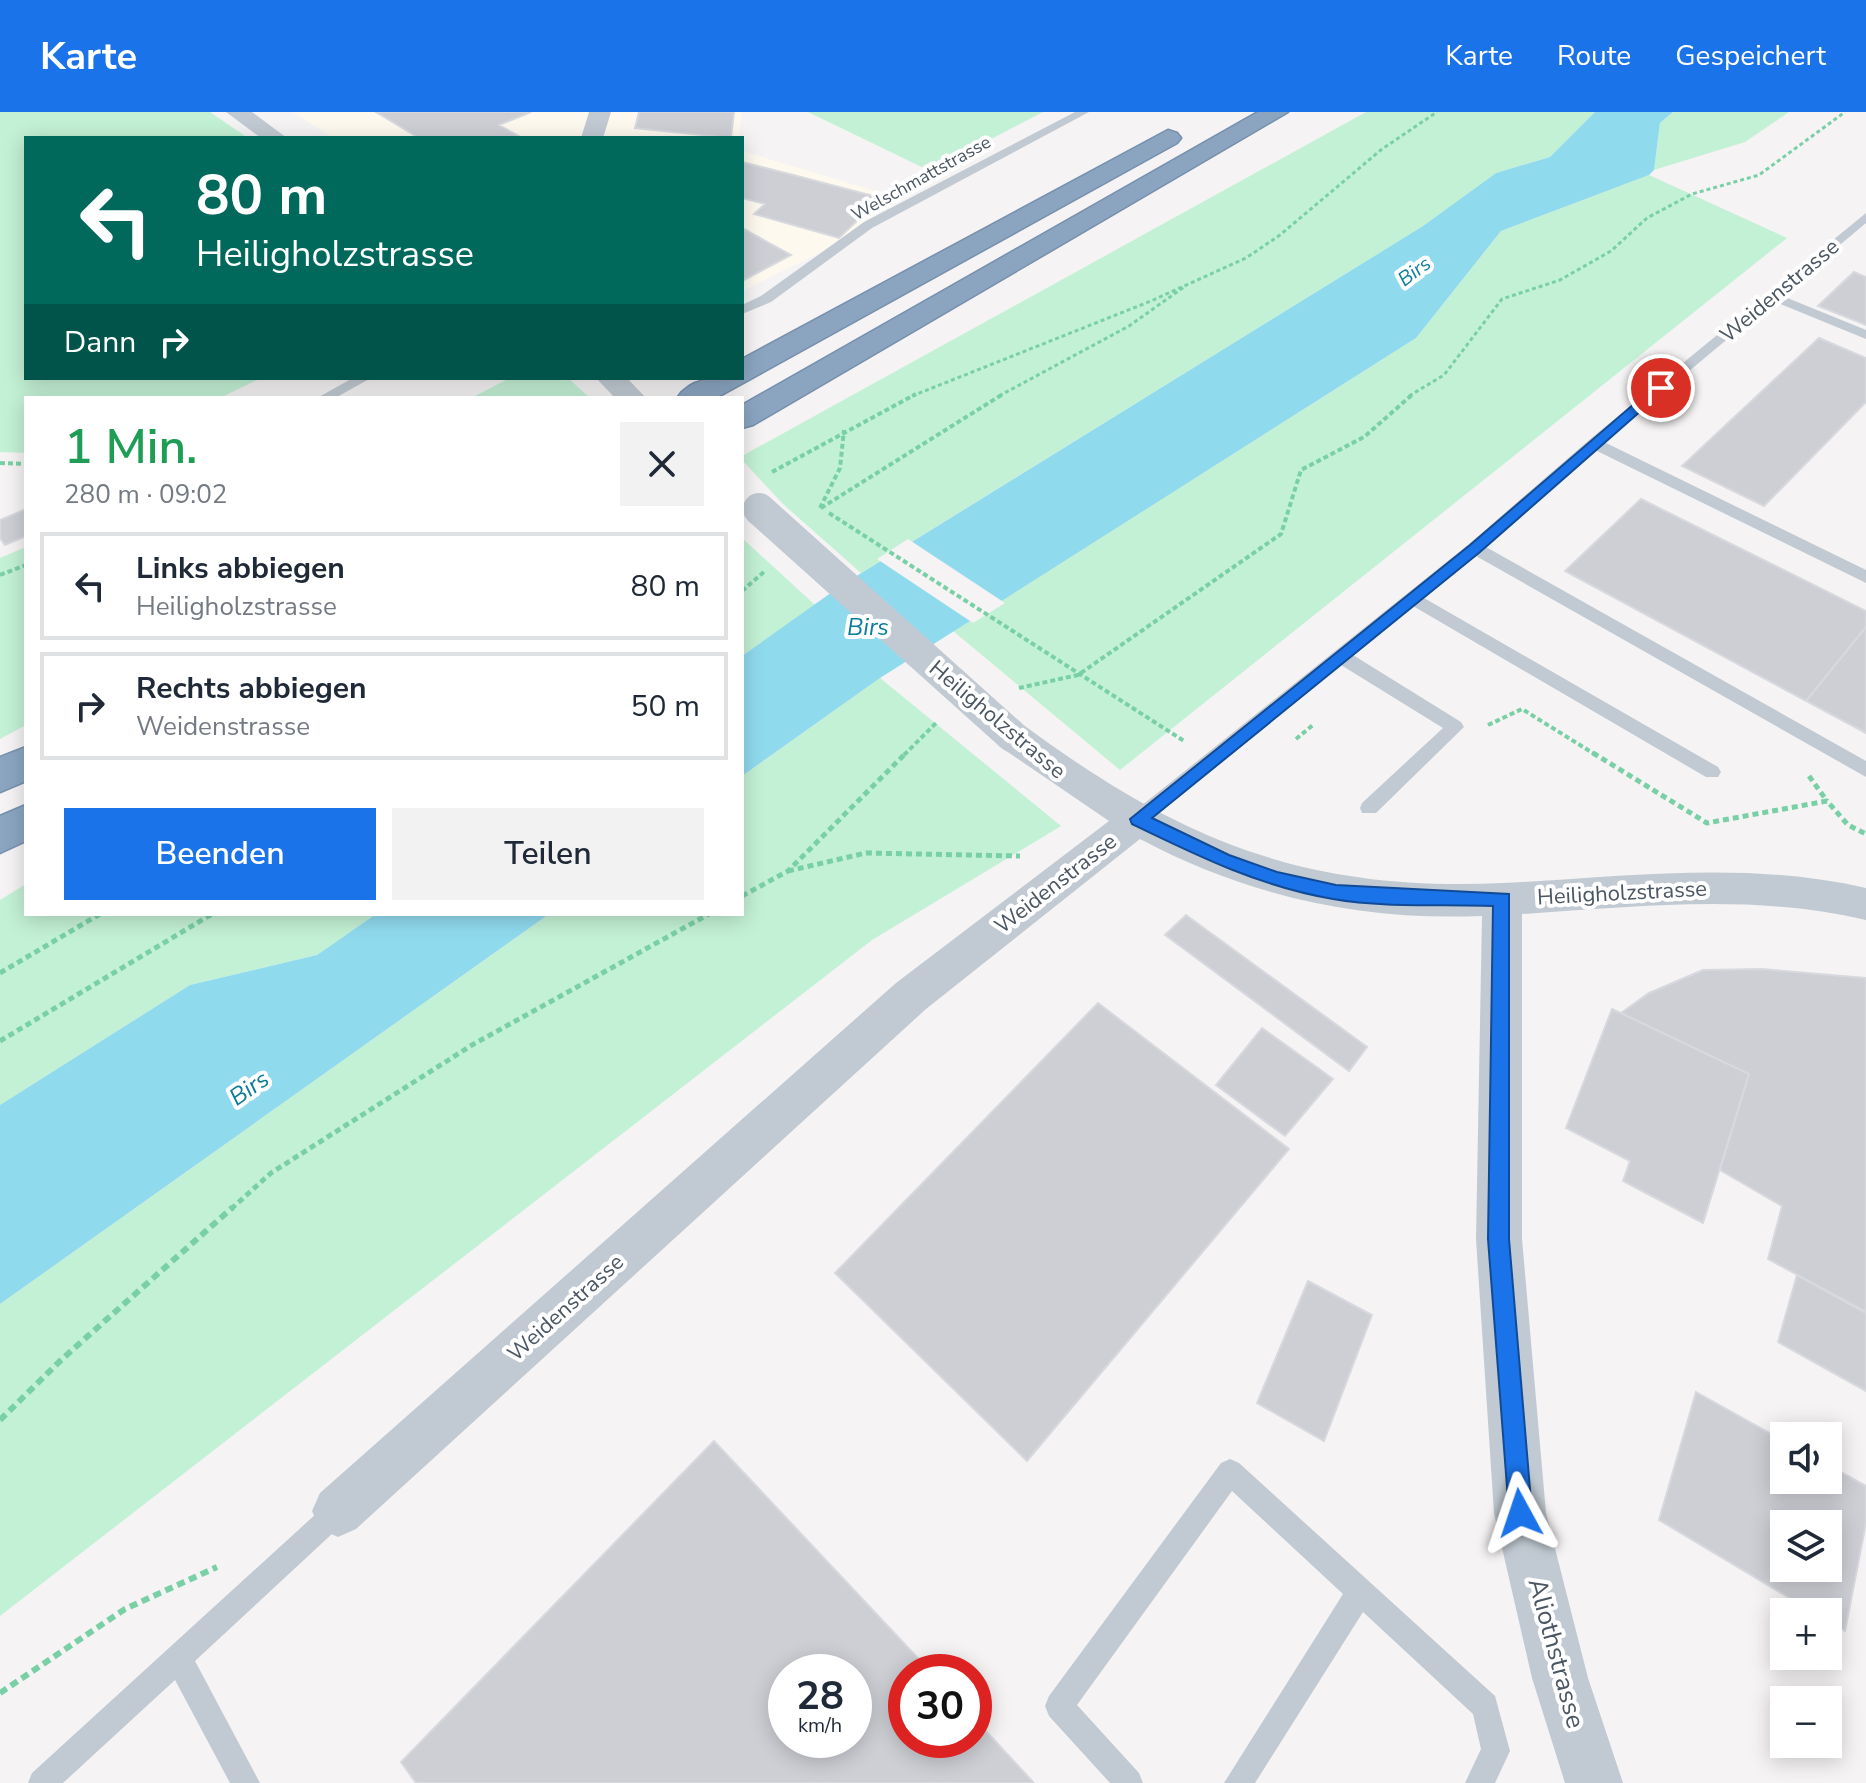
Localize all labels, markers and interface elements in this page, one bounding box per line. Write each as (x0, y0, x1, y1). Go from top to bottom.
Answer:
text: Karte (40, 31, 137, 82)
text: Karte (1445, 37, 1513, 75)
text: Route (1557, 37, 1631, 75)
text: Gespeichert (1675, 37, 1826, 75)
street label: Welschmattstrasse (847, 130, 995, 226)
text: 80 m (196, 157, 327, 234)
icon: left (64, 168, 168, 272)
text: Heiligholzstrasse (196, 230, 474, 279)
street label: Weidenstrasse (1714, 232, 1846, 350)
water label: Birs (1392, 250, 1436, 293)
icon: right (152, 320, 196, 364)
text: Dann (64, 322, 136, 363)
pin (1627, 354, 1695, 422)
icon: arrive (1639, 366, 1683, 410)
text: 1 Min. (64, 414, 197, 480)
button: close (620, 422, 704, 506)
text: 280 m · 09:02 (64, 477, 227, 512)
text: Links abbiegen (136, 548, 345, 589)
icon: left (68, 564, 112, 608)
text: 80 m (631, 566, 700, 607)
text: Heiligholzstrasse (136, 589, 337, 624)
water label: Birs (847, 611, 889, 643)
street label: Heiligholzstrasse (923, 654, 1072, 786)
text: Rechts abbiegen (136, 668, 367, 709)
icon: right (68, 684, 112, 728)
text: 50 m (631, 686, 700, 727)
text: Weidenstrasse (136, 709, 310, 744)
button: Beenden (64, 808, 376, 900)
button: Teilen (392, 808, 704, 900)
street label: Weidenstrasse (988, 827, 1123, 941)
street label: Heiligholzstrasse (1536, 874, 1708, 912)
water label: Birs (223, 1063, 275, 1113)
street label: Weidenstrasse (501, 1247, 630, 1368)
map controls (1770, 1422, 1842, 1758)
button: sound (1770, 1422, 1842, 1494)
position arrow (1478, 1471, 1562, 1555)
button: layers (1770, 1510, 1842, 1582)
street label: Aliothstrasse (1520, 1574, 1593, 1732)
button: + (1770, 1598, 1842, 1670)
speed limit sign: 30 (888, 1654, 992, 1758)
text: 28 (796, 1669, 844, 1723)
button: − (1770, 1686, 1842, 1758)
text: km/h (798, 1712, 842, 1739)

